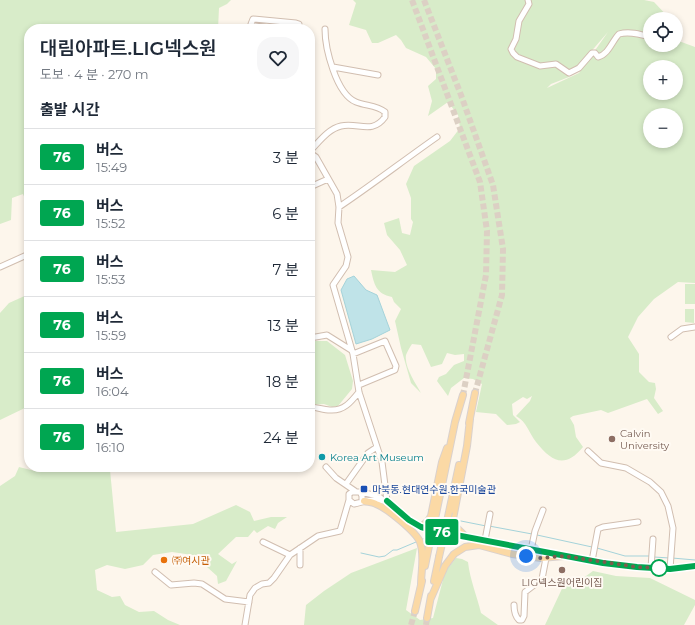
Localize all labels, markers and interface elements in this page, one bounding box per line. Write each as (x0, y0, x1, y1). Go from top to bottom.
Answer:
map controls (643, 12, 683, 148)
button: locate (643, 12, 683, 52)
text: 대림아파트.LIG넥스원 (40, 37, 217, 60)
button: heart (257, 37, 299, 79)
button: + (643, 60, 683, 100)
text: 도보 · 4 분 · 270 m (40, 66, 149, 82)
text: 출발 시간 (40, 100, 99, 119)
button: − (643, 108, 683, 148)
text: 버스 (96, 140, 124, 159)
text: 76 (53, 148, 71, 166)
text: 3 분 (273, 148, 299, 167)
text: 15:49 (96, 159, 127, 175)
text: 버스 (96, 196, 124, 215)
text: 76 (53, 204, 71, 222)
text: 6 분 (272, 204, 299, 223)
text: 15:52 (96, 215, 125, 231)
text: 버스 (96, 252, 124, 271)
text: 76 (53, 260, 71, 278)
text: 7 분 (272, 260, 299, 279)
text: 15:53 (96, 271, 125, 287)
text: 버스 (96, 308, 124, 327)
text: 76 (53, 316, 71, 334)
text: 13 분 (267, 316, 299, 335)
text: 15:59 (96, 327, 126, 343)
text: 버스 (96, 364, 124, 383)
text: 76 (53, 372, 71, 390)
text: 18 분 (266, 372, 299, 391)
text: 16:04 (96, 383, 129, 399)
text: 버스 (96, 420, 124, 439)
place label: Calvin University (620, 427, 670, 452)
text: 76 (53, 428, 71, 446)
text: 24 분 (263, 428, 299, 447)
marker: Calvin University (607, 434, 617, 444)
text: 16:10 (96, 439, 125, 455)
place label: Korea Art Museum (330, 451, 424, 464)
marker: Korea Art Museum (317, 452, 327, 462)
place label: 마북동.현대연수원.한국미술관 (372, 483, 497, 496)
marker: 마북동.현대연수원.한국미술관 (359, 484, 369, 494)
line badge: 76 (424, 519, 460, 545)
text: 76 (433, 523, 451, 541)
your location (516, 546, 536, 566)
place label: ㈜여시관 (172, 554, 210, 567)
marker: ㈜여시관 (159, 555, 169, 565)
unlabelled marker (650, 559, 668, 577)
marker: LIG넥스원어린이집 (557, 565, 567, 575)
place label: LIG넥스원어린이집 (521, 576, 603, 589)

